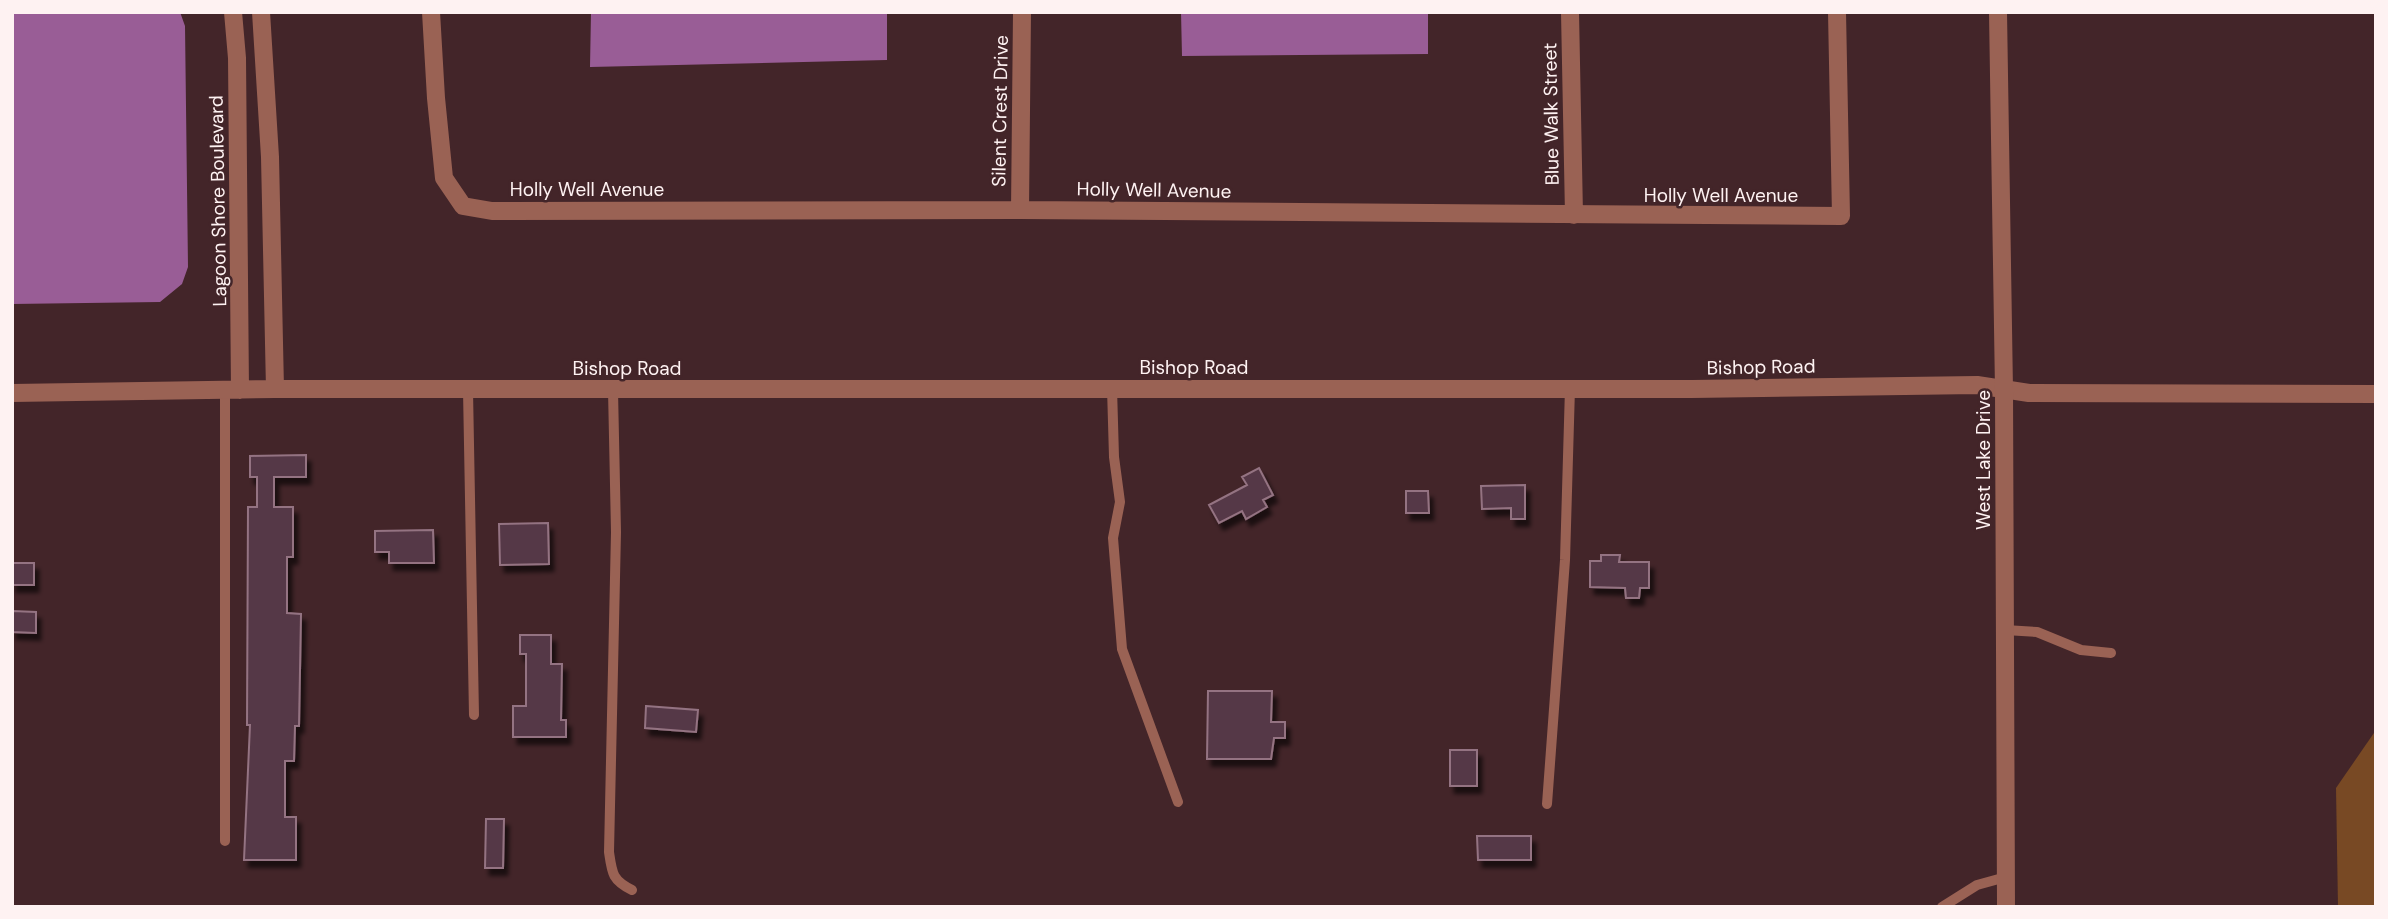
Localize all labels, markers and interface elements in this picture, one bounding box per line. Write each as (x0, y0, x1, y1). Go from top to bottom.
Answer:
street label: Silent Crest Drive (986, 35, 1014, 187)
street label: Blue Walk Street (1537, 42, 1565, 186)
street label: Lagoon Shore Boulevard (204, 95, 232, 307)
street label: Holly Well Avenue (1076, 176, 1232, 204)
street label: Holly Well Avenue (510, 177, 664, 202)
street label: Holly Well Avenue (1644, 183, 1798, 208)
street label: Bishop Road (1706, 354, 1816, 380)
street label: Bishop Road (1140, 355, 1248, 380)
street label: Bishop Road (573, 356, 681, 381)
street label: West Lake Drive (1971, 390, 1996, 530)

